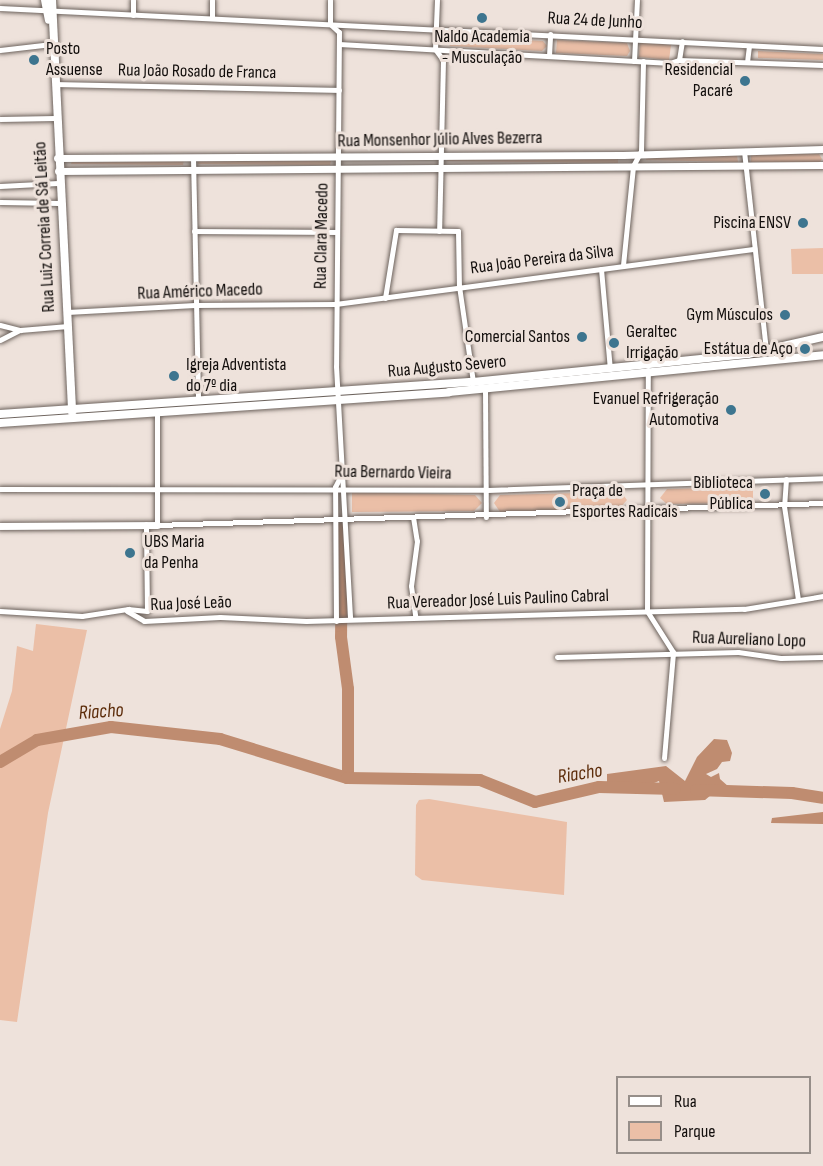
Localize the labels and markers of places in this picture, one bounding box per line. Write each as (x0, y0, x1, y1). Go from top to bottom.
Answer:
marker: Naldo Academia - Musculação (475, 11, 489, 25)
place label: Naldo Academia - Musculação (434, 27, 530, 70)
place label: Posto Assuense (46, 39, 103, 82)
marker: Posto Assuense (27, 53, 41, 67)
place label: Residencial Pacaré (665, 60, 733, 103)
marker: Residencial Pacaré (738, 74, 752, 88)
place label: Piscina ENSV (713, 212, 791, 234)
marker: Piscina ENSV (796, 216, 810, 230)
place label: Gym Músculos (686, 304, 773, 326)
marker: Gym Músculos (778, 308, 792, 322)
place label: Geraltec Irrigação (626, 322, 679, 364)
place label: Comercial Santos (465, 326, 570, 348)
marker: Comercial Santos (575, 330, 589, 344)
marker: Geraltec Irrigação (607, 336, 621, 350)
place label: Estátua de Aço (704, 338, 793, 360)
marker: Estátua de Aço (798, 342, 812, 356)
place label: Igreja Adventista do 7º dia (186, 355, 286, 398)
marker: Igreja Adventista do 7º dia (167, 369, 181, 383)
place label: Evanuel Refrigeração Automotiva (593, 389, 719, 432)
marker: Evanuel Refrigeração Automotiva (724, 403, 738, 417)
place label: Biblioteca Pública (693, 473, 753, 516)
place label: Praça de Esportes Radicais (572, 481, 678, 524)
marker: Biblioteca Pública (758, 487, 772, 501)
marker: Praça de Esportes Radicais (553, 495, 567, 509)
place label: UBS Maria da Penha (144, 532, 205, 574)
marker: UBS Maria da Penha (121, 544, 139, 562)

